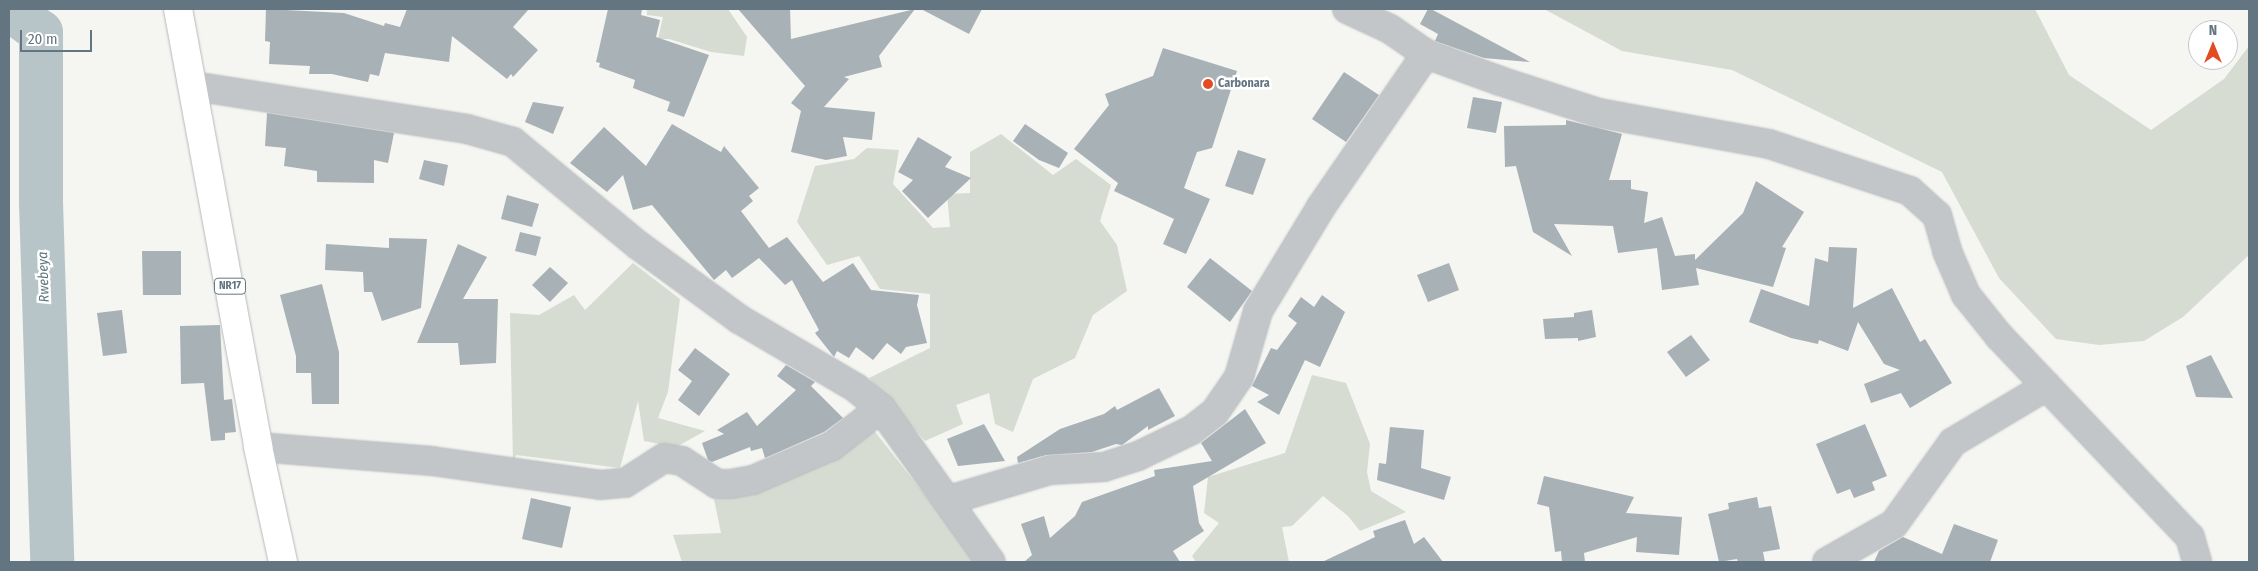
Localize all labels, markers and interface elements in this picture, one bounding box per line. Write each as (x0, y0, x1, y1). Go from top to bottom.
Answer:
scale bar (22, 20, 95, 52)
north arrow (2188, 20, 2238, 70)
text: N (2209, 22, 2217, 39)
text: 20 m (28, 30, 58, 48)
place label: Carbonara (1218, 77, 1270, 91)
marker: Carbonara (1202, 78, 1214, 90)
water label: Rwebeya (35, 251, 53, 303)
road number: NR17 (214, 278, 246, 294)

